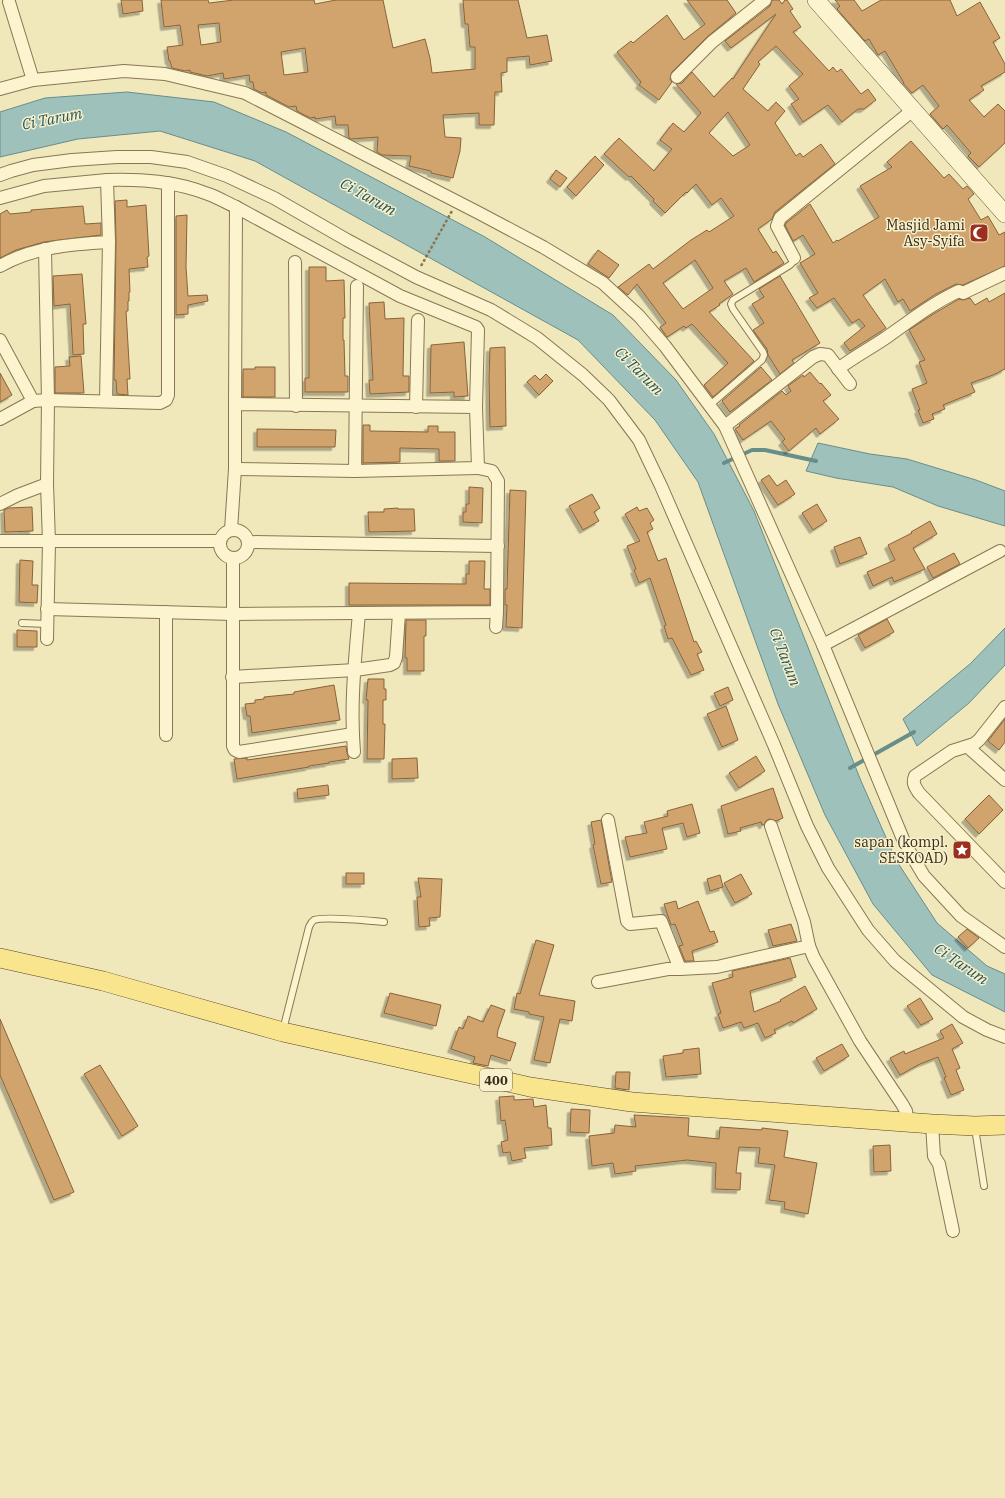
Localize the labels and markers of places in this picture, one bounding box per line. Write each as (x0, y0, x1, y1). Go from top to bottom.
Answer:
place label: Masjid Jami Asy-Syifa (886, 216, 965, 250)
mosque icon: Masjid Jami Asy-Syifa (968, 222, 990, 244)
place label: sapan (kompl. SESKOAD) (854, 833, 948, 867)
place icon: sapan (kompl. SESKOAD) (951, 839, 973, 861)

